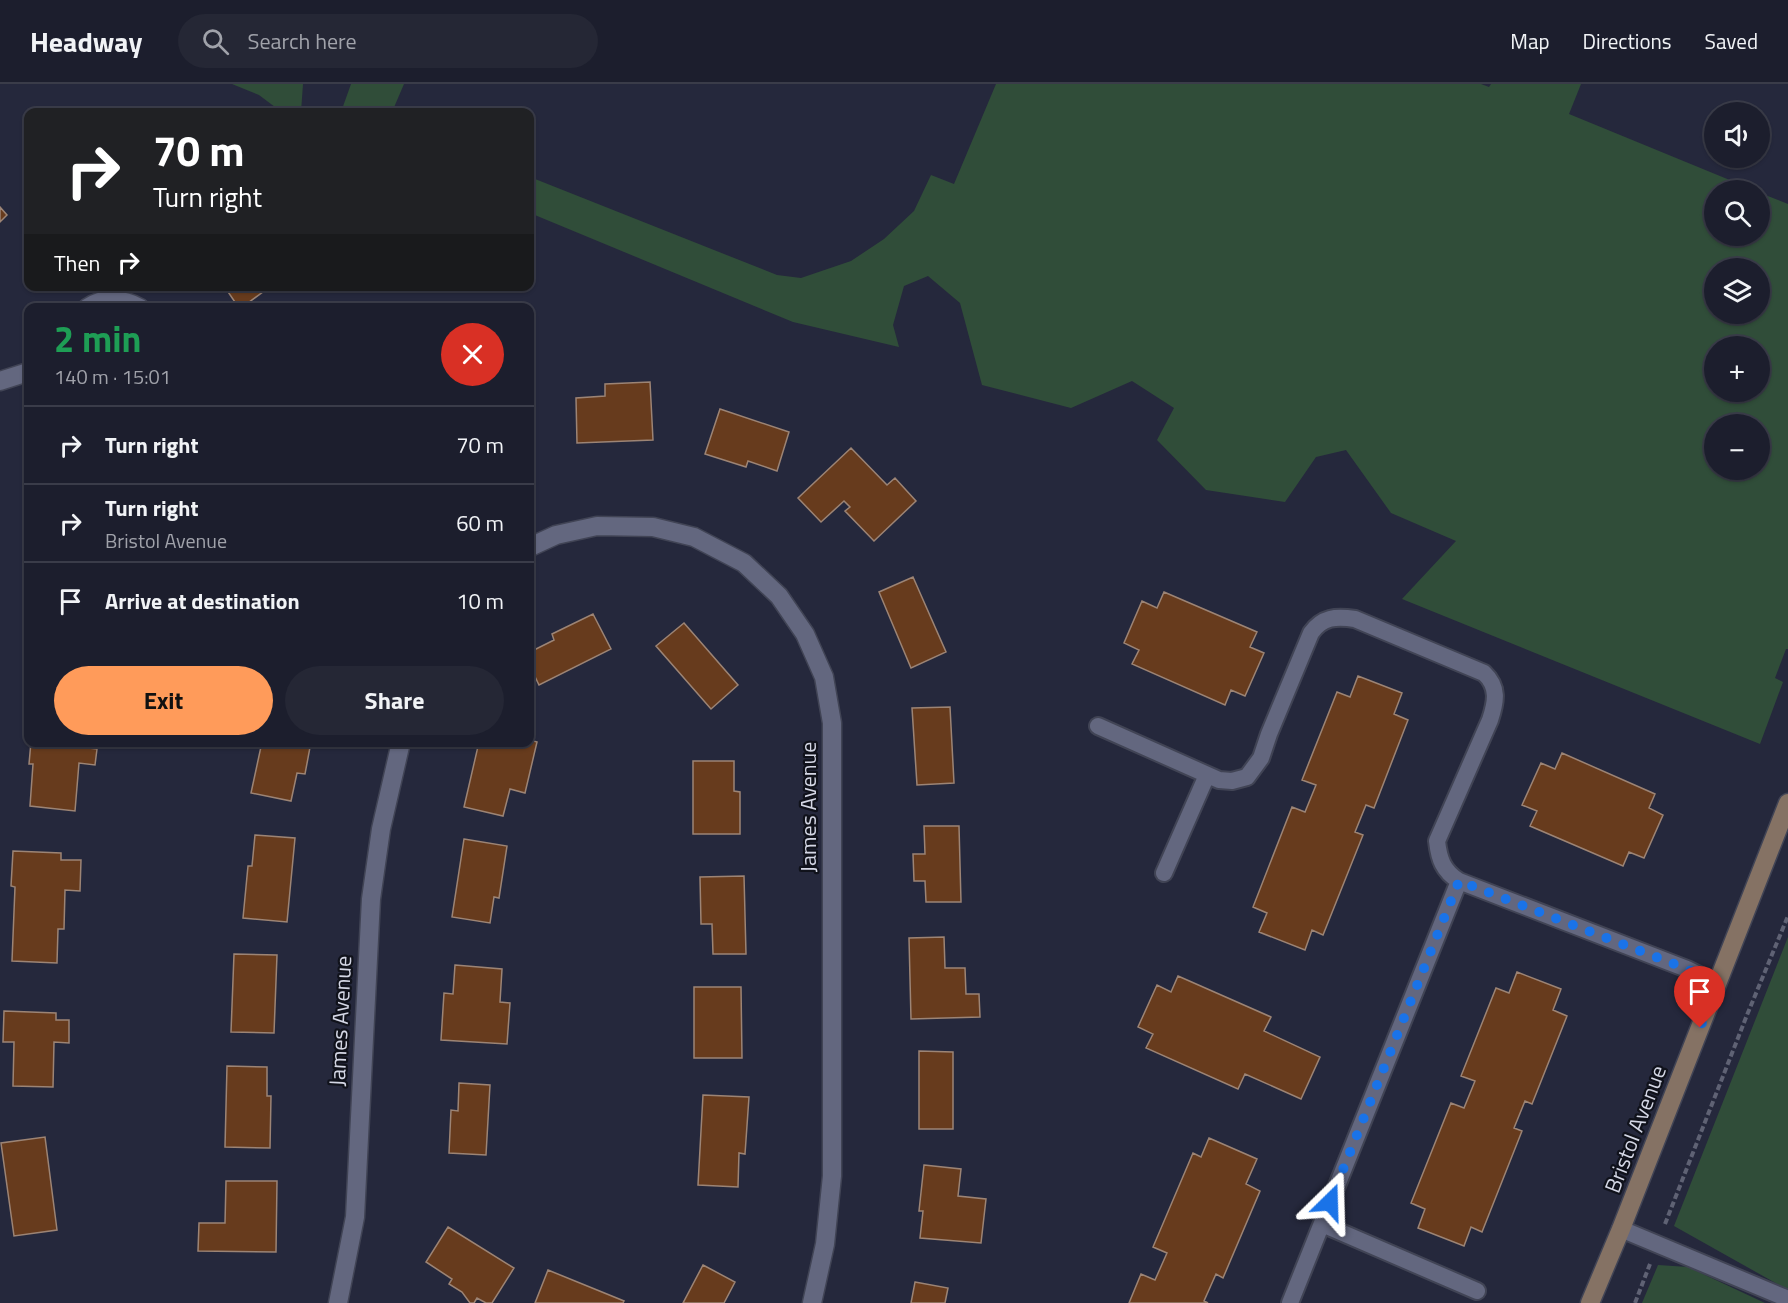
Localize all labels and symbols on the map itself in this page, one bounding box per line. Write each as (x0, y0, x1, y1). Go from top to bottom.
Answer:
street label: James Avenue (791, 742, 825, 872)
street label: James Avenue (320, 955, 360, 1087)
pin (1674, 966, 1725, 1028)
street label: Bristol Avenue (1595, 1060, 1675, 1198)
position arrow (1298, 1170, 1362, 1234)

